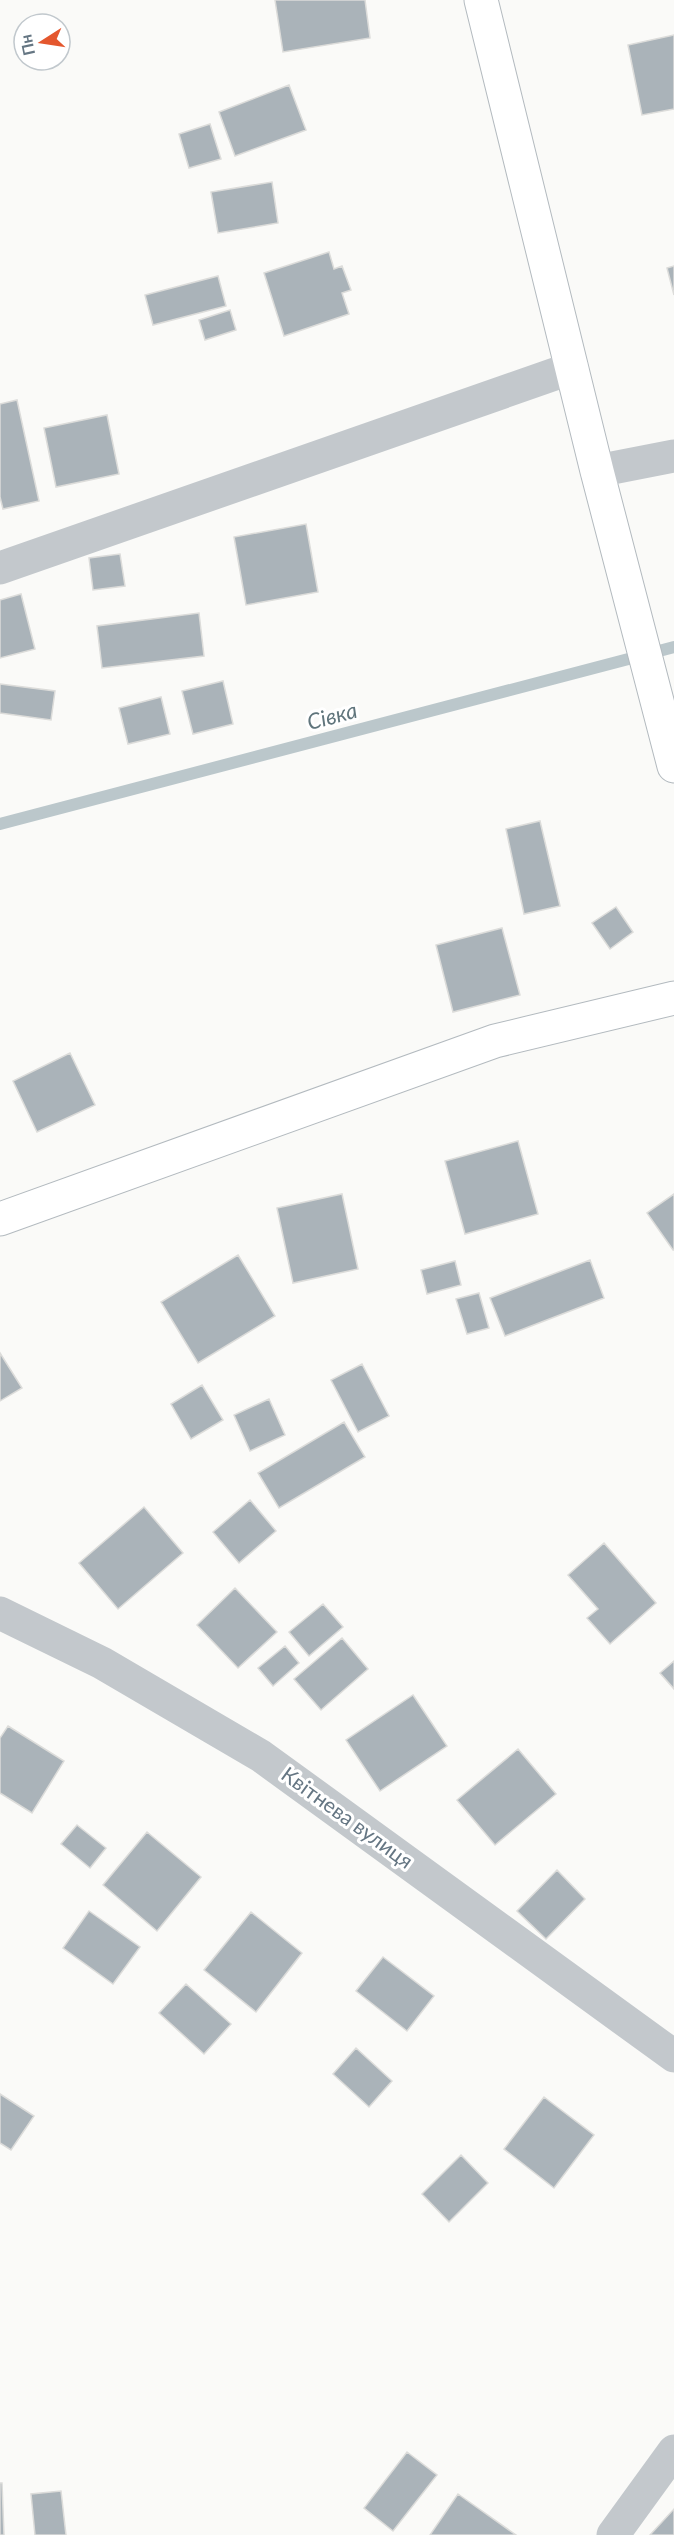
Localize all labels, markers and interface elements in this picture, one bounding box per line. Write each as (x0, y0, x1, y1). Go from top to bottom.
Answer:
north arrow (12, 12, 72, 72)
text: Пн (15, 33, 38, 57)
water label: Сівка (304, 696, 360, 735)
street label: Квітнева вулиця (277, 1761, 419, 1873)

